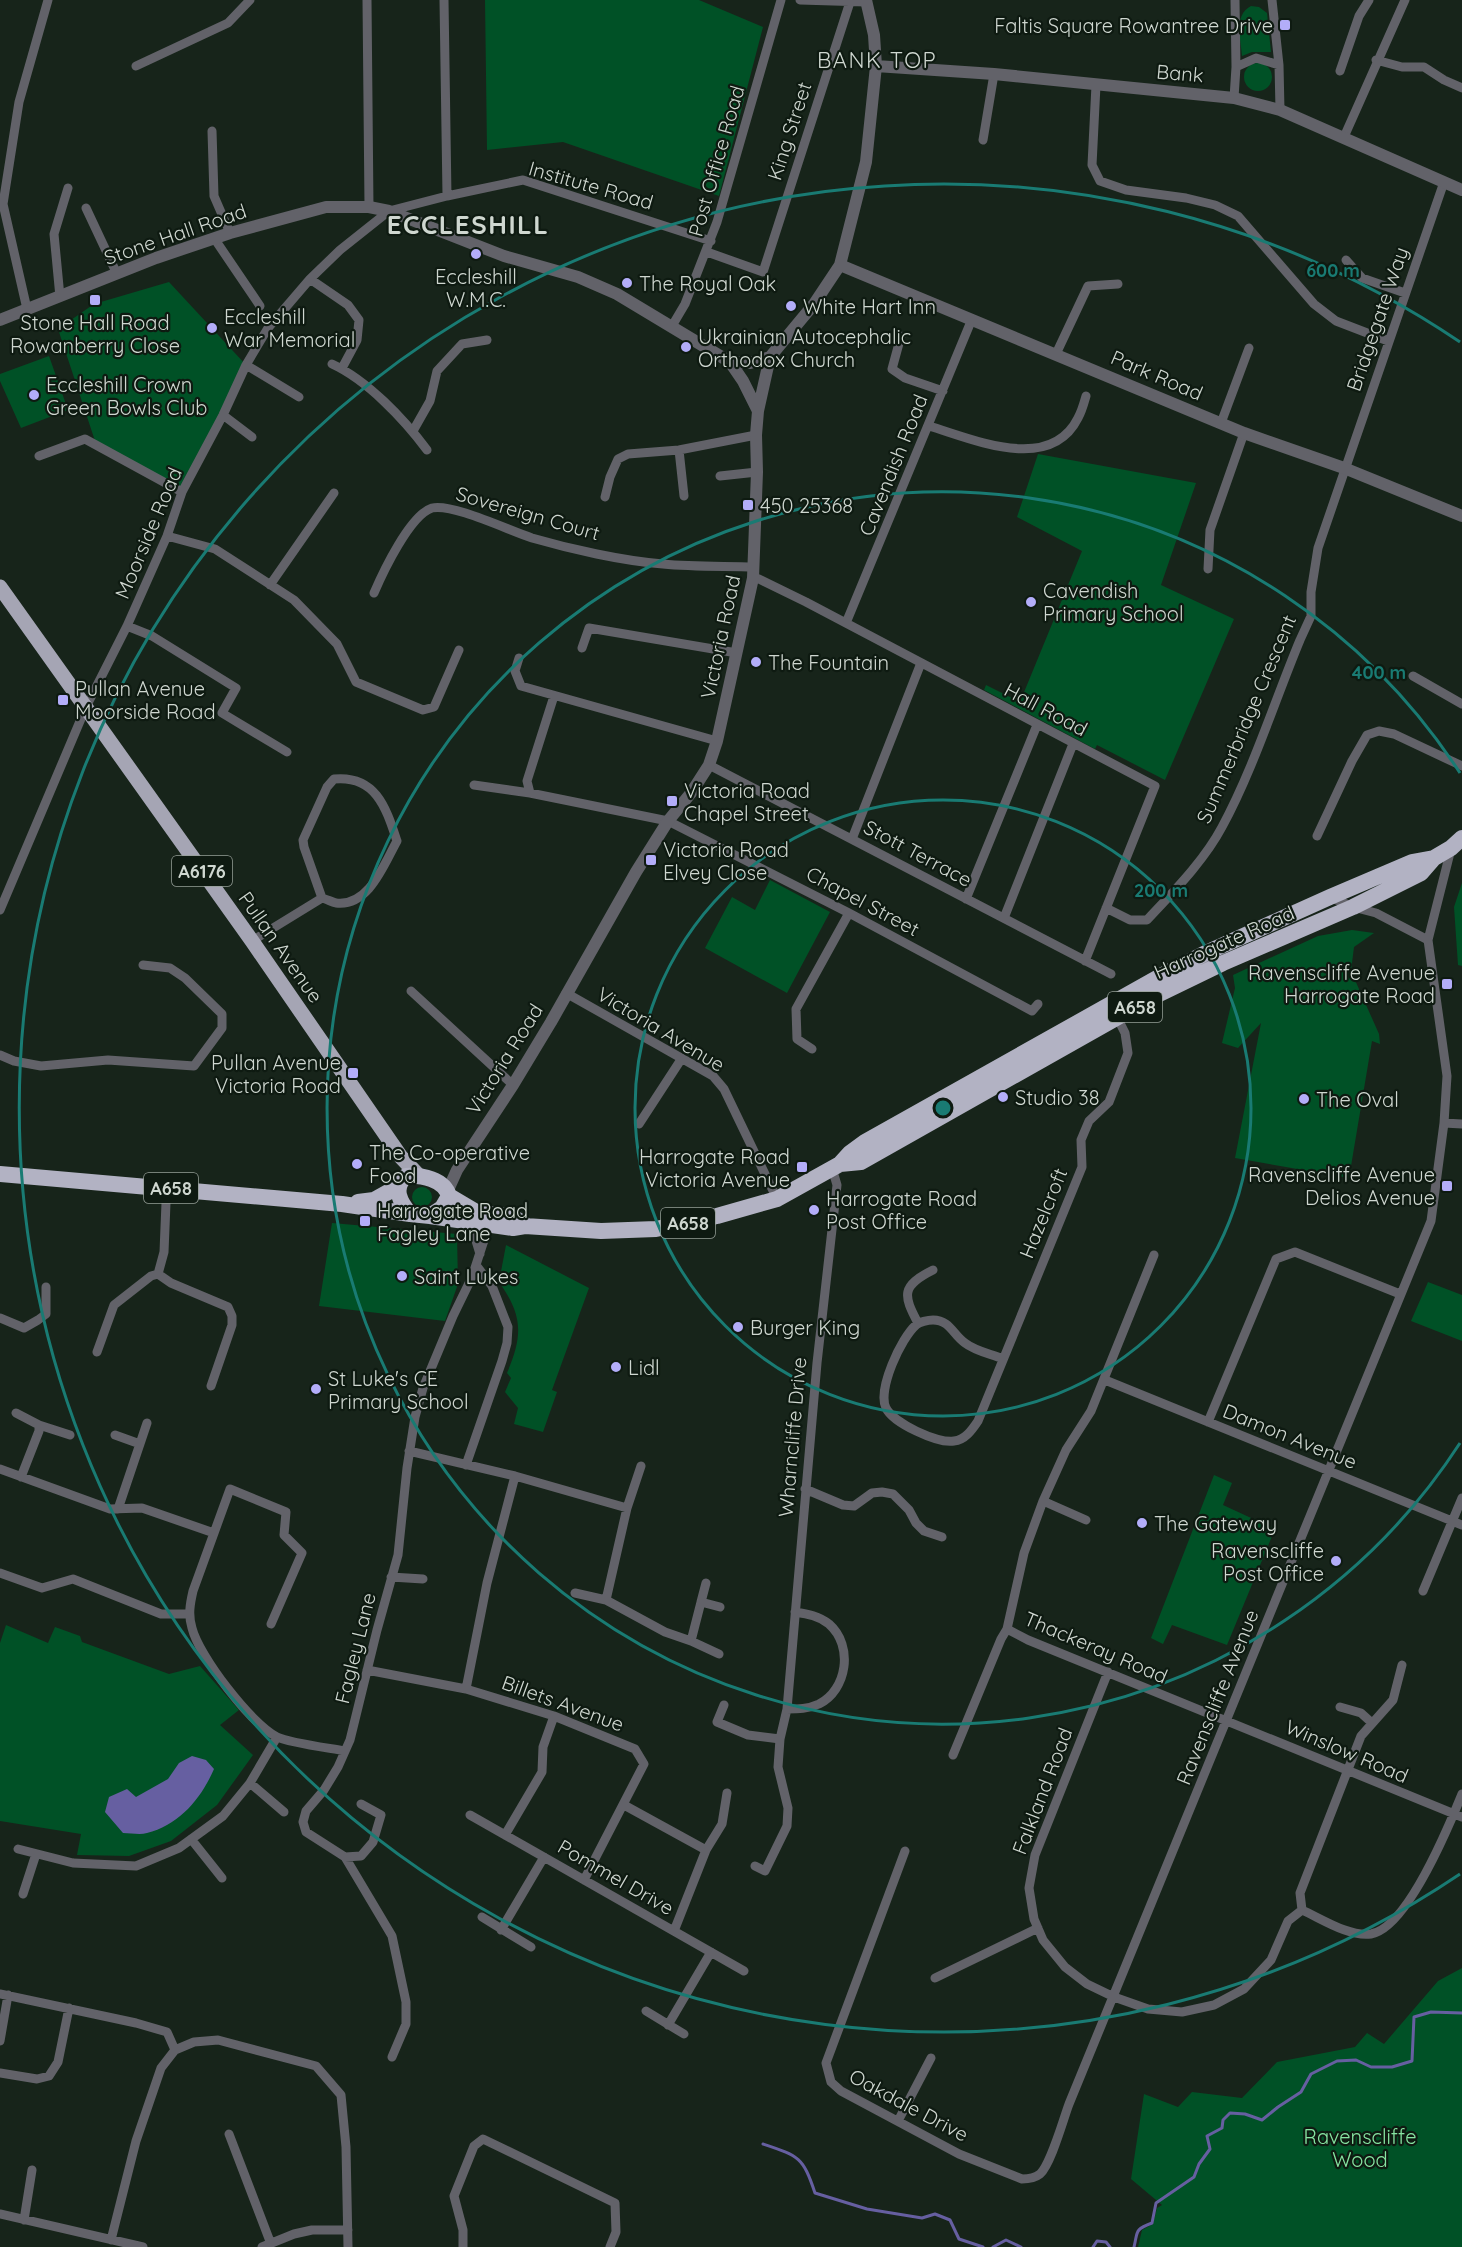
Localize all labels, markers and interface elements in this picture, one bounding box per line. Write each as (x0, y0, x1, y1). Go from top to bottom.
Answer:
place label: Faltis Square Rowantree Drive (994, 13, 1273, 38)
marker: Faltis Square Rowantree Drive (1278, 18, 1292, 32)
district label: BANK TOP (817, 46, 937, 74)
street label: Bank (1155, 58, 1205, 88)
street label: King Street (761, 78, 817, 183)
street label: Post Office Road (682, 83, 750, 239)
street label: Institute Road (526, 155, 656, 215)
street label: Stone Hall Road (100, 198, 250, 270)
district label: ECCLESHILL (387, 208, 549, 241)
street label: Bridgegate Way (1341, 244, 1413, 394)
marker: Eccleshill W.M.C. (469, 247, 483, 261)
text: 600 m (1306, 259, 1360, 282)
place label: Eccleshill W.M.C. (435, 264, 517, 312)
place label: The Royal Oak (639, 271, 776, 296)
marker: The Royal Oak (620, 276, 634, 290)
marker: Stone Hall Road Rowanberry Close (88, 293, 102, 307)
place label: White Hart Inn (803, 294, 936, 319)
marker: White Hart Inn (784, 299, 798, 313)
place label: Eccleshill War Memorial (224, 304, 355, 352)
place label: Stone Hall Road Rowanberry Close (10, 310, 180, 358)
marker: Eccleshill War Memorial (205, 321, 219, 335)
place label: Ukrainian Autocephalic Orthodox Church (698, 324, 911, 372)
marker: Ukrainian Autocephalic Orthodox Church (679, 340, 693, 354)
street label: Park Road (1107, 344, 1207, 406)
place label: Eccleshill Crown Green Bowls Club (46, 372, 207, 420)
marker: Eccleshill Crown Green Bowls Club (27, 388, 41, 402)
street label: Cavendish Road (853, 391, 933, 539)
street label: Moorside Road (109, 463, 187, 603)
street label: Sovereign Court (453, 481, 603, 546)
place label: 450 25368 (760, 493, 853, 518)
marker: 450 25368 (741, 498, 755, 512)
street label: Victoria Road (695, 573, 745, 701)
place label: Cavendish Primary School (1043, 578, 1184, 626)
marker: Cavendish Primary School (1024, 595, 1038, 609)
street label: Summerbridge Crescent (1191, 611, 1301, 827)
place label: The Fountain (768, 650, 889, 675)
marker: The Fountain (749, 655, 763, 669)
text: 400 m (1352, 661, 1406, 684)
place label: Pullan Avenue Moorside Road (75, 676, 216, 724)
street label: Hall Road (1000, 677, 1092, 741)
marker: Pullan Avenue Moorside Road (56, 693, 70, 707)
place label: Victoria Road Chapel Street (684, 778, 810, 826)
marker: Victoria Road Chapel Street (665, 794, 679, 808)
street label: Stott Terrace (860, 814, 976, 892)
place label: Victoria Road Elvey Close (663, 837, 789, 885)
marker: Victoria Road Elvey Close (644, 853, 658, 867)
road number: A6176 (172, 856, 232, 886)
street label: Chapel Street (802, 861, 924, 941)
text: 200 m (1134, 879, 1188, 902)
street label: Pullan Avenue (233, 887, 329, 1007)
street label: Harrogate Road (1150, 900, 1298, 984)
place label: Ravenscliffe Avenue Harrogate Road (1248, 960, 1435, 1008)
marker: Ravenscliffe Avenue Harrogate Road (1440, 977, 1454, 991)
street label: Victoria Avenue (593, 981, 729, 1077)
road number: A658 (1108, 992, 1162, 1022)
street label: Victoria Road (460, 999, 548, 1119)
place label: Pullan Avenue Victoria Road (211, 1050, 341, 1098)
marker: Pullan Avenue Victoria Road (346, 1066, 360, 1080)
place label: Studio 38 (1015, 1085, 1100, 1110)
place label: The Oval (1316, 1087, 1399, 1112)
marker: Studio 38 (996, 1090, 1010, 1104)
marker: The Oval (1297, 1092, 1311, 1106)
centre of rings (933, 1098, 953, 1118)
place label: The Co-operative Food (369, 1140, 530, 1188)
place label: Harrogate Road Victoria Avenue (639, 1144, 790, 1192)
marker: The Co-operative Food (350, 1157, 364, 1171)
marker: Harrogate Road Victoria Avenue (795, 1160, 809, 1174)
place label: Ravenscliffe Avenue Delios Avenue (1248, 1162, 1435, 1210)
street label: Hazelcroft (1014, 1164, 1073, 1262)
road number: A658 (144, 1173, 198, 1203)
marker: Ravenscliffe Avenue Delios Avenue (1440, 1179, 1454, 1193)
place label: Harrogate Road Post Office (826, 1186, 977, 1234)
place label: Harrogate Road Fagley Lane (377, 1198, 528, 1246)
marker: Harrogate Road Post Office (807, 1203, 821, 1217)
road number: A658 (661, 1208, 715, 1238)
marker: Harrogate Road Fagley Lane (358, 1214, 372, 1228)
place label: Saint Lukes (414, 1264, 518, 1289)
marker: Saint Lukes (395, 1269, 409, 1283)
place label: Burger King (750, 1315, 860, 1340)
marker: Burger King (731, 1320, 745, 1334)
place label: Lidl (628, 1355, 660, 1380)
street label: Wharncliffe Drive (773, 1356, 811, 1518)
marker: Lidl (609, 1360, 623, 1374)
place label: St Luke's CE Primary School (328, 1366, 469, 1414)
marker: St Luke's CE Primary School (309, 1382, 323, 1396)
street label: Damon Avenue (1219, 1398, 1361, 1474)
place label: The Gateway (1154, 1511, 1277, 1536)
marker: The Gateway (1135, 1516, 1149, 1530)
place label: Ravenscliffe Post Office (1211, 1538, 1324, 1586)
marker: Ravenscliffe Post Office (1329, 1554, 1343, 1568)
street label: Fagley Lane (329, 1590, 381, 1706)
street label: Thackeray Road (1020, 1606, 1172, 1688)
street label: Ravenscliffe Avenue (1170, 1606, 1264, 1788)
street label: Billets Avenue (499, 1669, 627, 1737)
street label: Winslow Road (1282, 1714, 1412, 1788)
street label: Falkland Road (1006, 1724, 1078, 1858)
street label: Pommel Drive (554, 1834, 678, 1920)
street label: Oakdale Drive (845, 2063, 973, 2147)
park label: Ravenscliffe Wood (1303, 2124, 1417, 2172)

